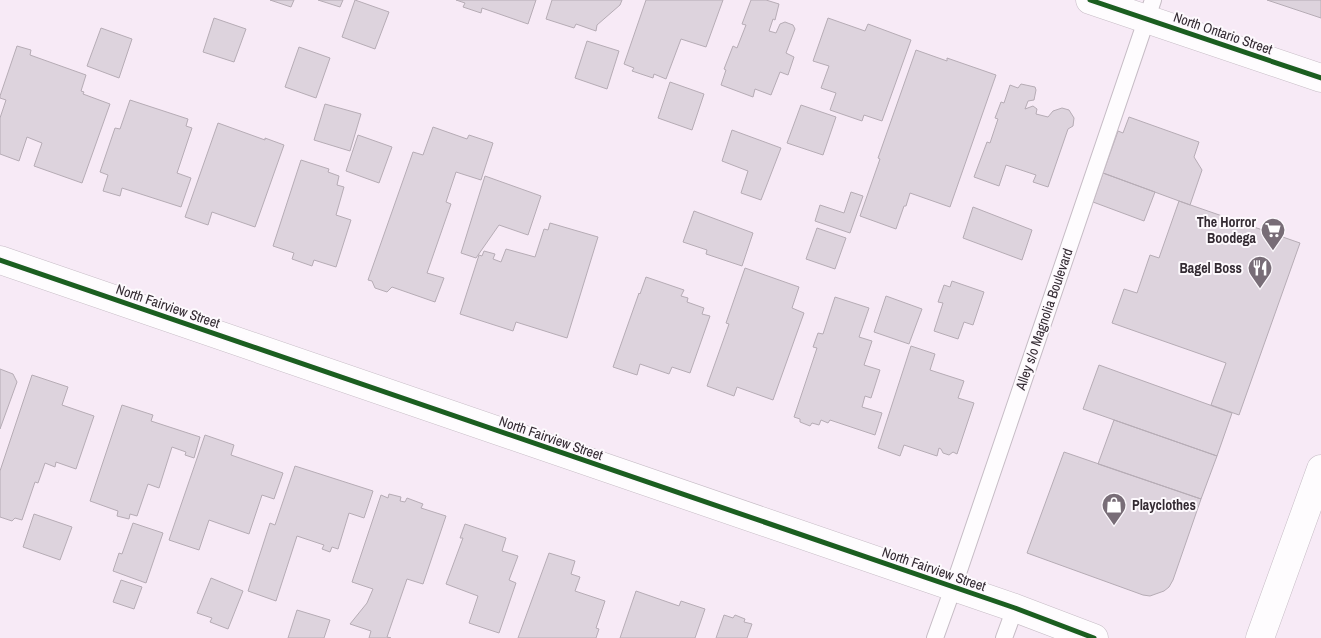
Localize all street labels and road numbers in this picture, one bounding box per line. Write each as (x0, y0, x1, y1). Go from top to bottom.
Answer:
street label: North Ontario Street (1171, 8, 1275, 58)
street label: Alley s/o Magnolia Boulevard (1011, 246, 1077, 393)
street label: North Fairview Street (114, 280, 222, 332)
street label: North Fairview Street (497, 412, 605, 464)
street label: North Fairview Street (880, 543, 988, 595)

